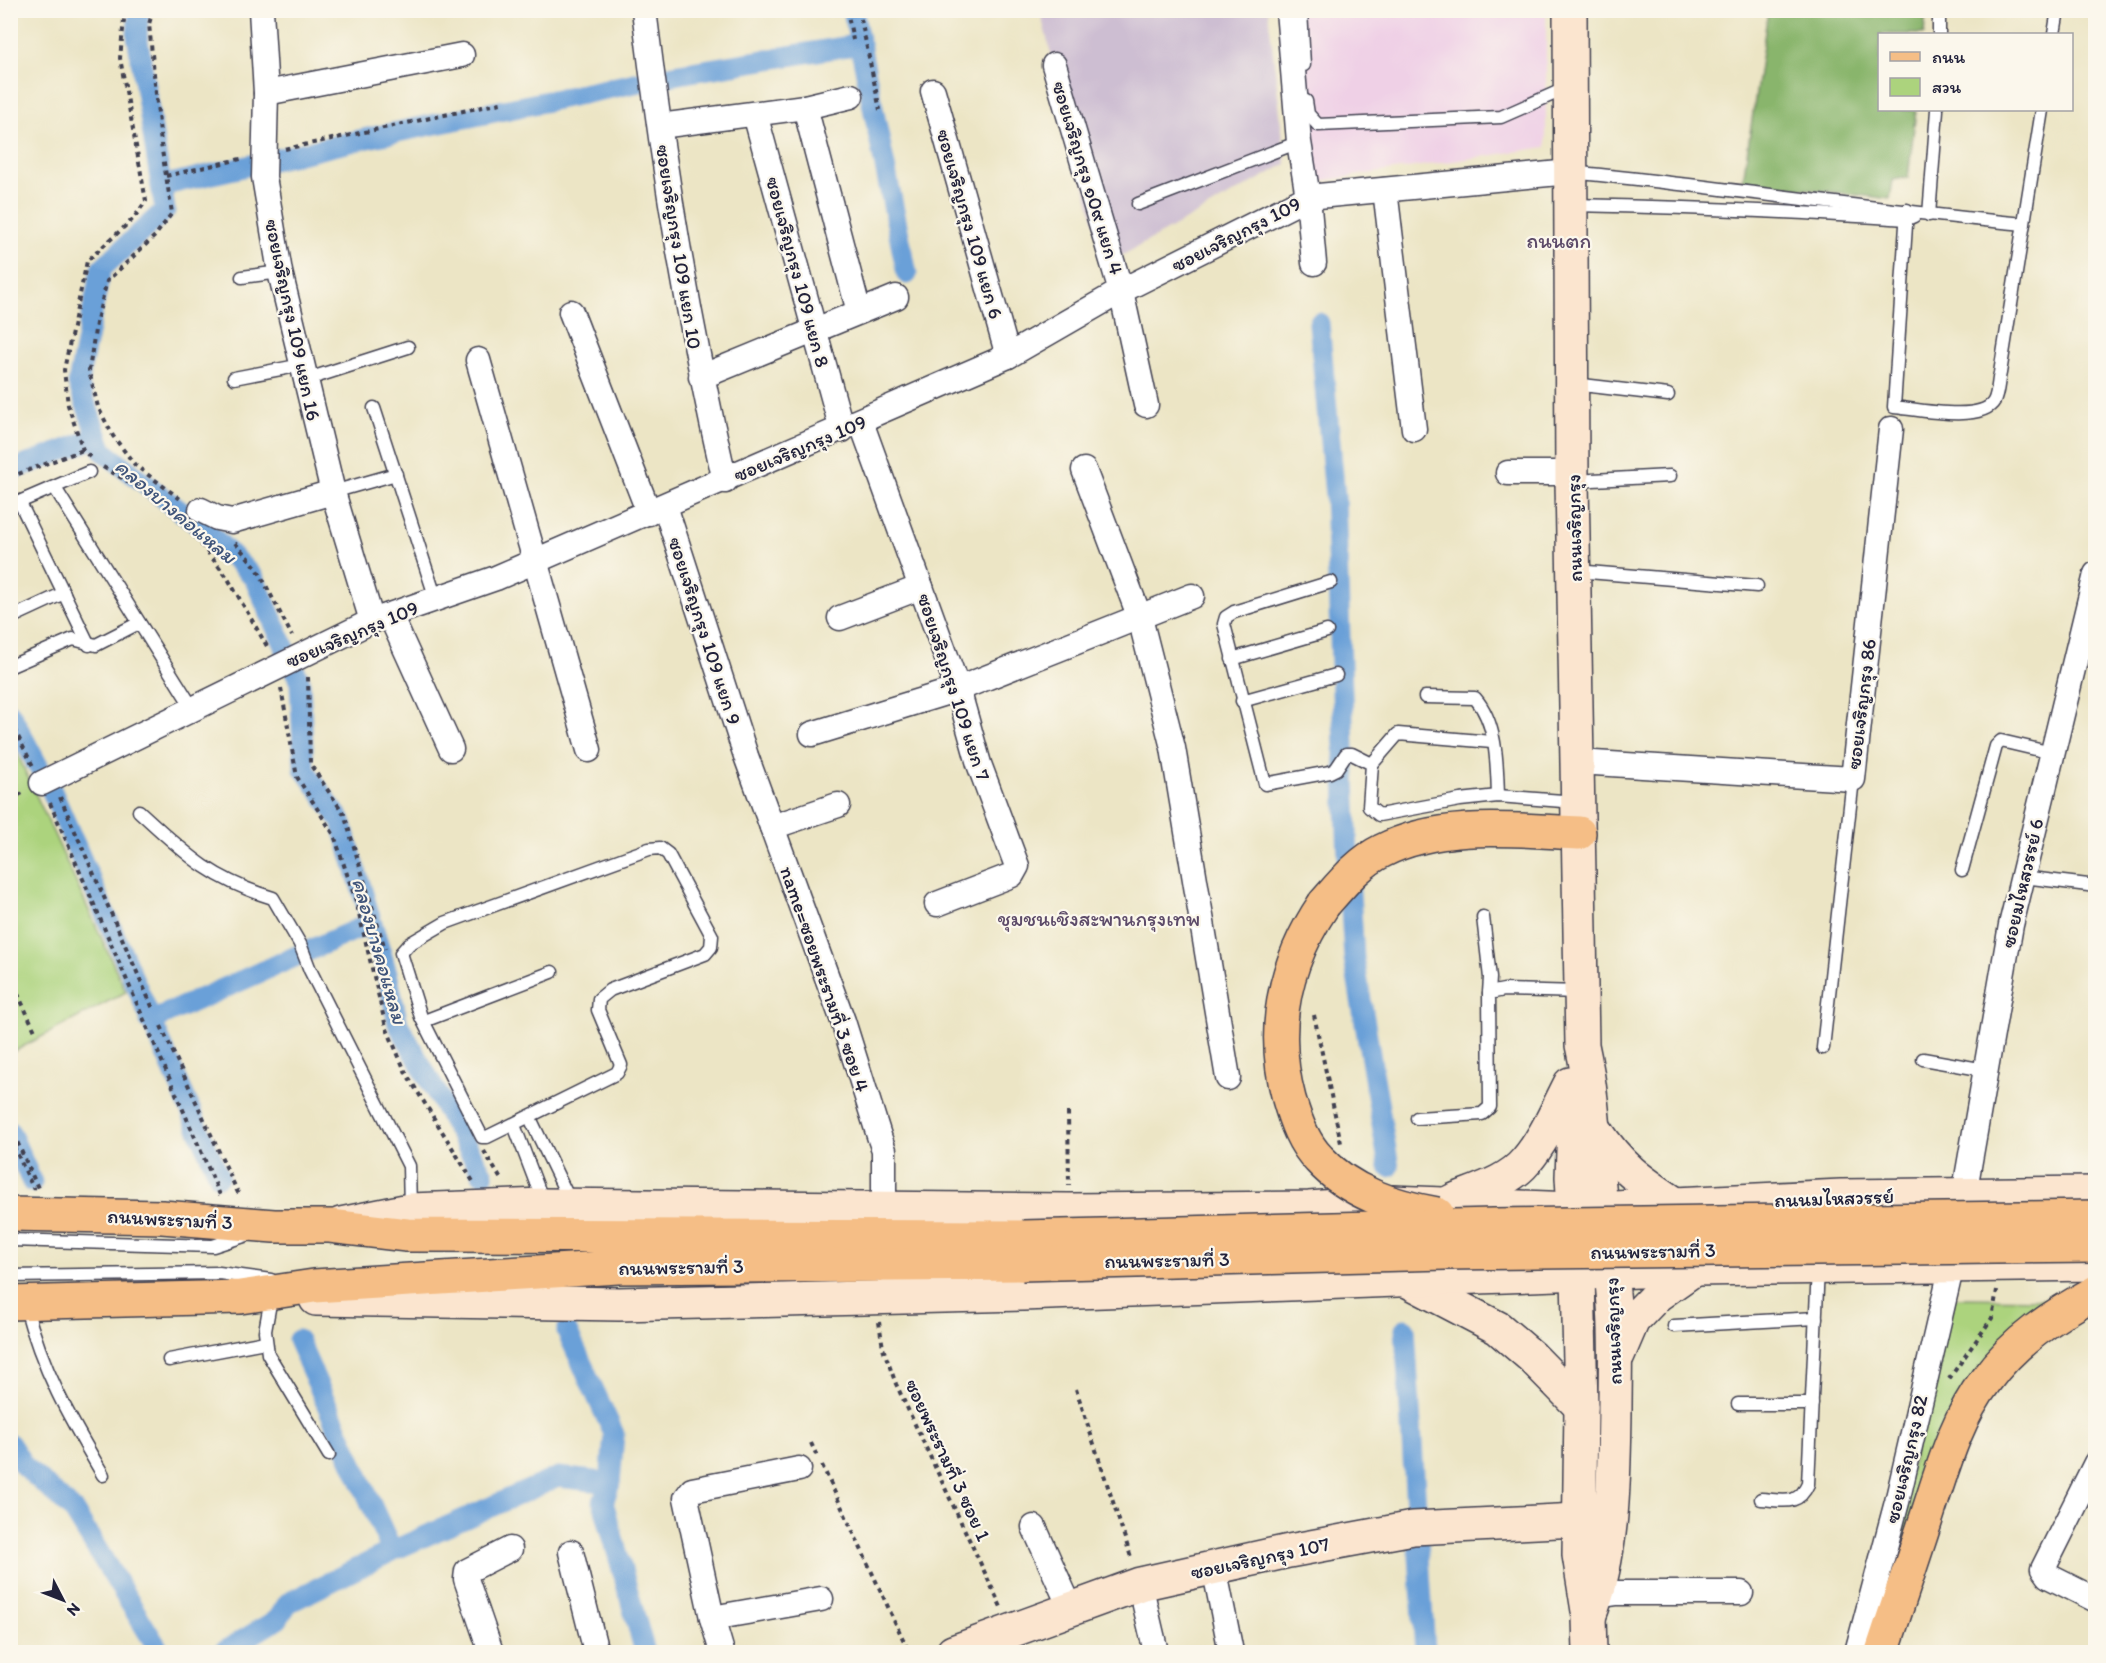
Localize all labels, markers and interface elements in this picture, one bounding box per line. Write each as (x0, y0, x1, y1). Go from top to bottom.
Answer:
legend (1878, 33, 2073, 111)
text: ถนน (1932, 46, 1966, 68)
text: สวน (1932, 76, 1962, 98)
street label: ซอยเจริญกรุง ๑0๙ แยก 4 (1046, 78, 1129, 278)
street label: ซอยเจริญกรุง 109 แยก 6 (931, 127, 1009, 322)
street label: ซอยเจริญกรุง 109 แยก 10 (650, 143, 707, 351)
street label: ซอยเจริญกรุง 109 แยก 8 (760, 174, 835, 370)
street label: ซอยเจริญกรุง 109 (1167, 191, 1305, 278)
street label: ซอยเจริญกรุง 109 แยก 16 (259, 217, 326, 423)
district label: ถนนตก (1527, 228, 1591, 253)
street label: ซอยเจริญกรุง 109 (730, 409, 870, 488)
water label: คลองบางคอแหลม (110, 453, 243, 570)
street label: ถนนเจริญกรุง (1561, 474, 1588, 582)
street label: ซอยเจริญกรุง 109 แยก 9 (662, 534, 747, 728)
street label: ซอยเจริญกรุง 109 แยก 7 (911, 590, 996, 784)
street label: ซอยเจริญกรุง 109 (282, 595, 422, 674)
street label: ซอยเจริญกรุง 86 (1841, 637, 1882, 771)
street label: ซอยมไหสวรรย์ 6 (1995, 816, 2049, 950)
street label: name=ซอยพระรามที่ 3 ซอย 4 (775, 863, 876, 1095)
water label: คลองบางคอแหลม (347, 875, 413, 1028)
district label: ชุมชนเชิงสะพานกรุงเทพ (998, 906, 1200, 932)
street label: ถนนมไหสวรรย์ (1774, 1184, 1894, 1212)
street label: ถนนพระรามที่ 3 (107, 1203, 233, 1234)
street label: ถนนพระรามที่ 3 (1590, 1237, 1716, 1264)
street label: ถนนพระรามที่ 3 (1104, 1246, 1230, 1273)
street label: ถนนพระรามที่ 3 (618, 1253, 744, 1280)
street label: ถนนเจริญกรุง (1599, 1277, 1628, 1385)
street label: ซอยพระรามที่ 3 ซอย 1 (900, 1375, 997, 1545)
street label: ซอยเจริญกรุง 82 (1880, 1392, 1934, 1526)
street label: ซอยเจริญกรุง 107 (1188, 1532, 1332, 1585)
north arrow (33, 1570, 93, 1630)
text: N (63, 1599, 84, 1620)

